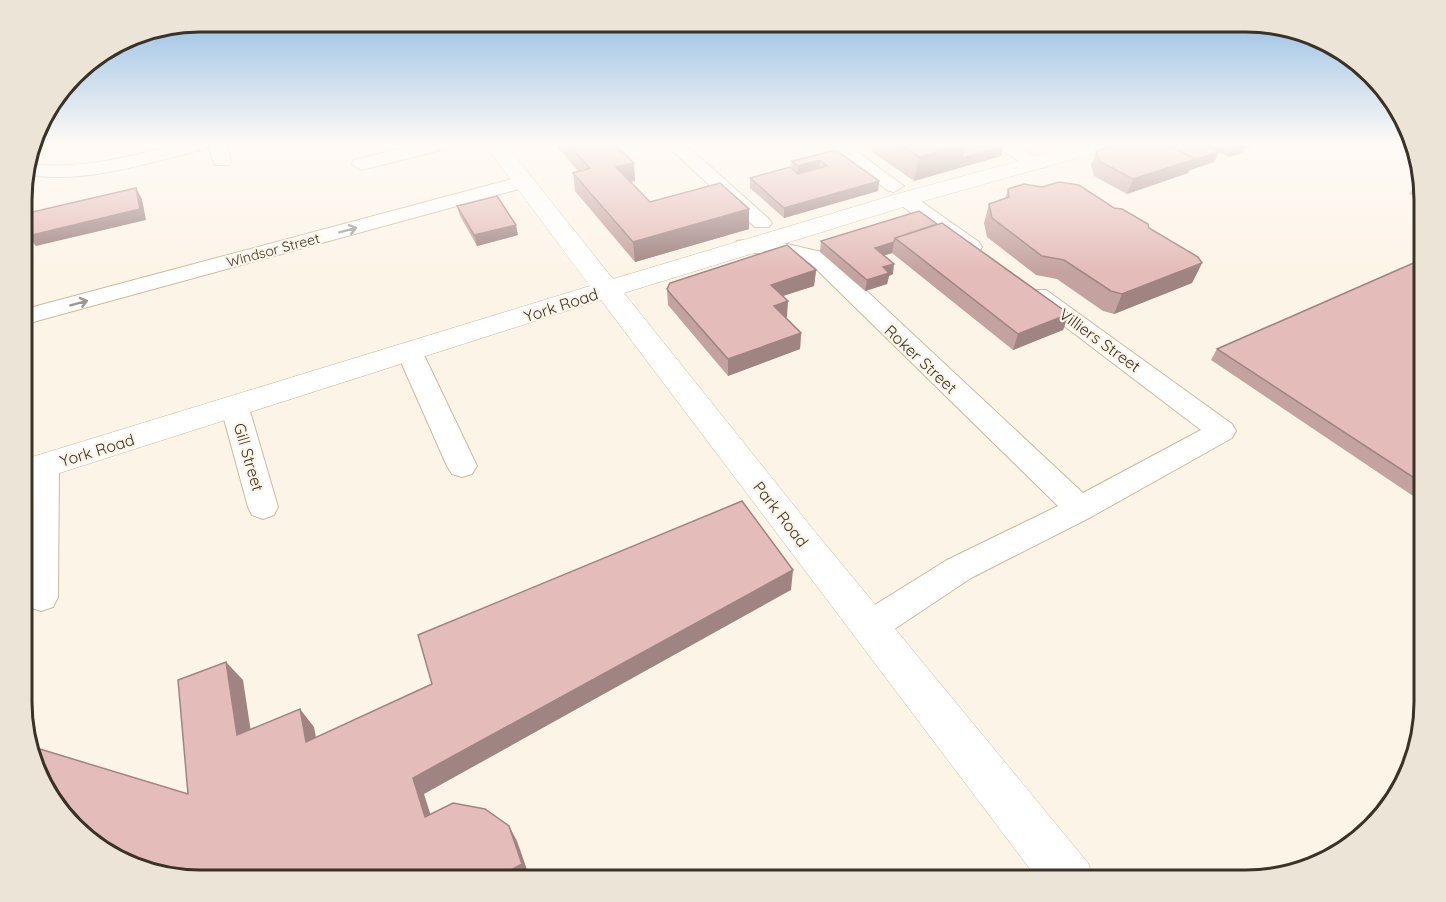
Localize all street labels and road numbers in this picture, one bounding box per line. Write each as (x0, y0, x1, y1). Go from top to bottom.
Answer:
street label: Windsor Street (225, 229, 322, 271)
street label: York Road (521, 284, 601, 326)
street label: Villiers Street (1055, 304, 1145, 376)
street label: Roker Street (881, 320, 961, 398)
street label: Gill Street (230, 421, 268, 493)
street label: York Road (57, 429, 137, 471)
street label: Park Road (749, 477, 813, 551)

